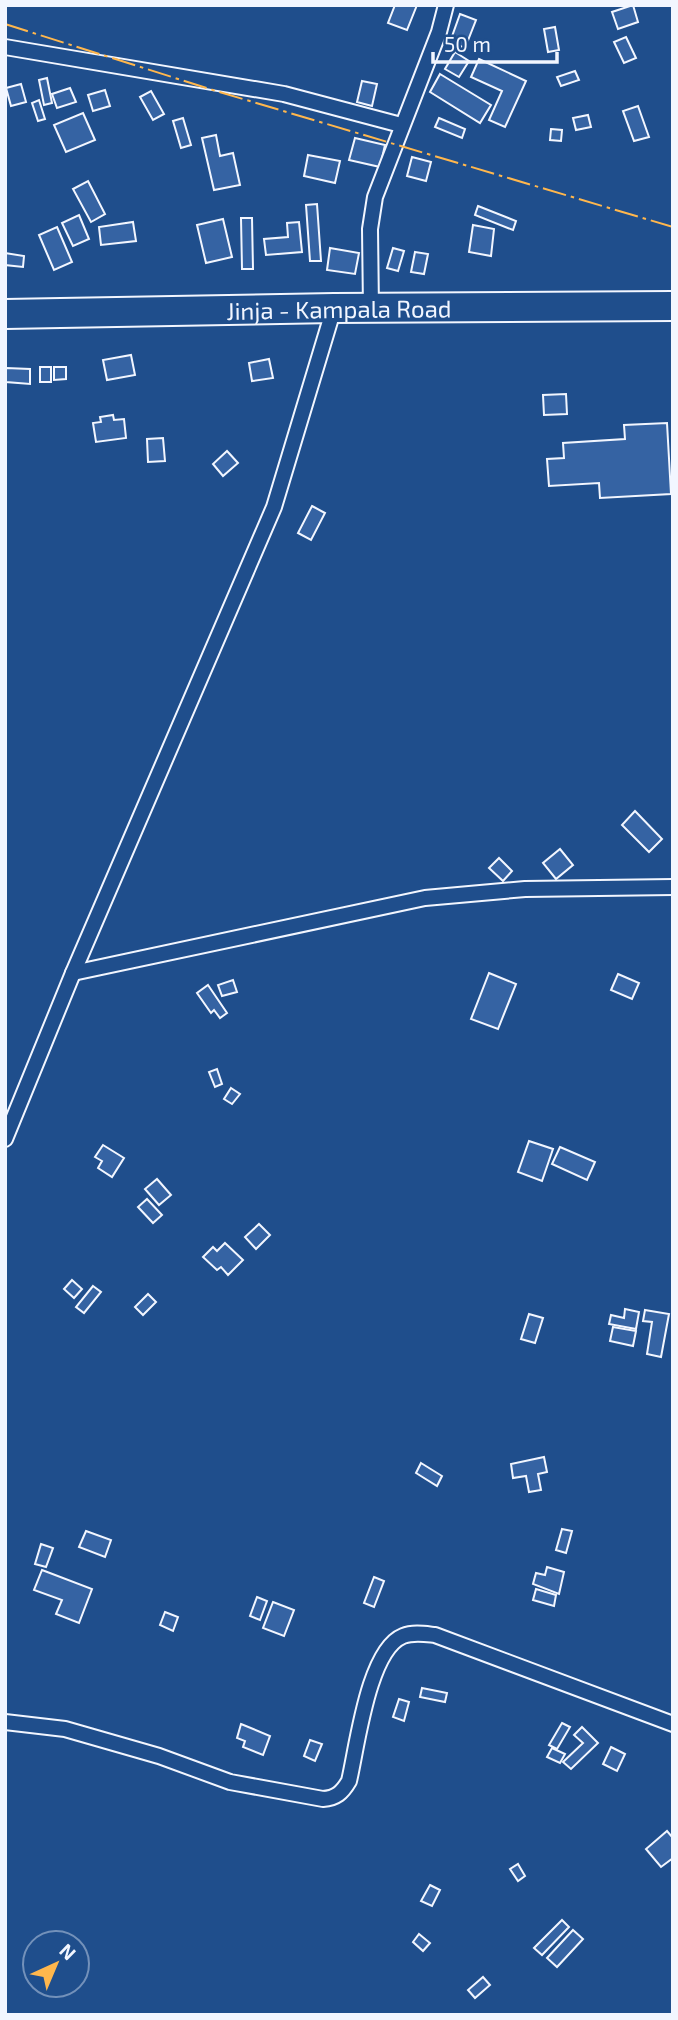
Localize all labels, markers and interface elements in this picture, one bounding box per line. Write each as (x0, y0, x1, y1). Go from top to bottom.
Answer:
scale bar (433, 21, 557, 65)
text: 50 m (444, 31, 491, 56)
street label: Jinja - Kampala Road (226, 293, 452, 324)
north arrow (21, 1929, 91, 1999)
text: N (55, 1938, 81, 1964)

